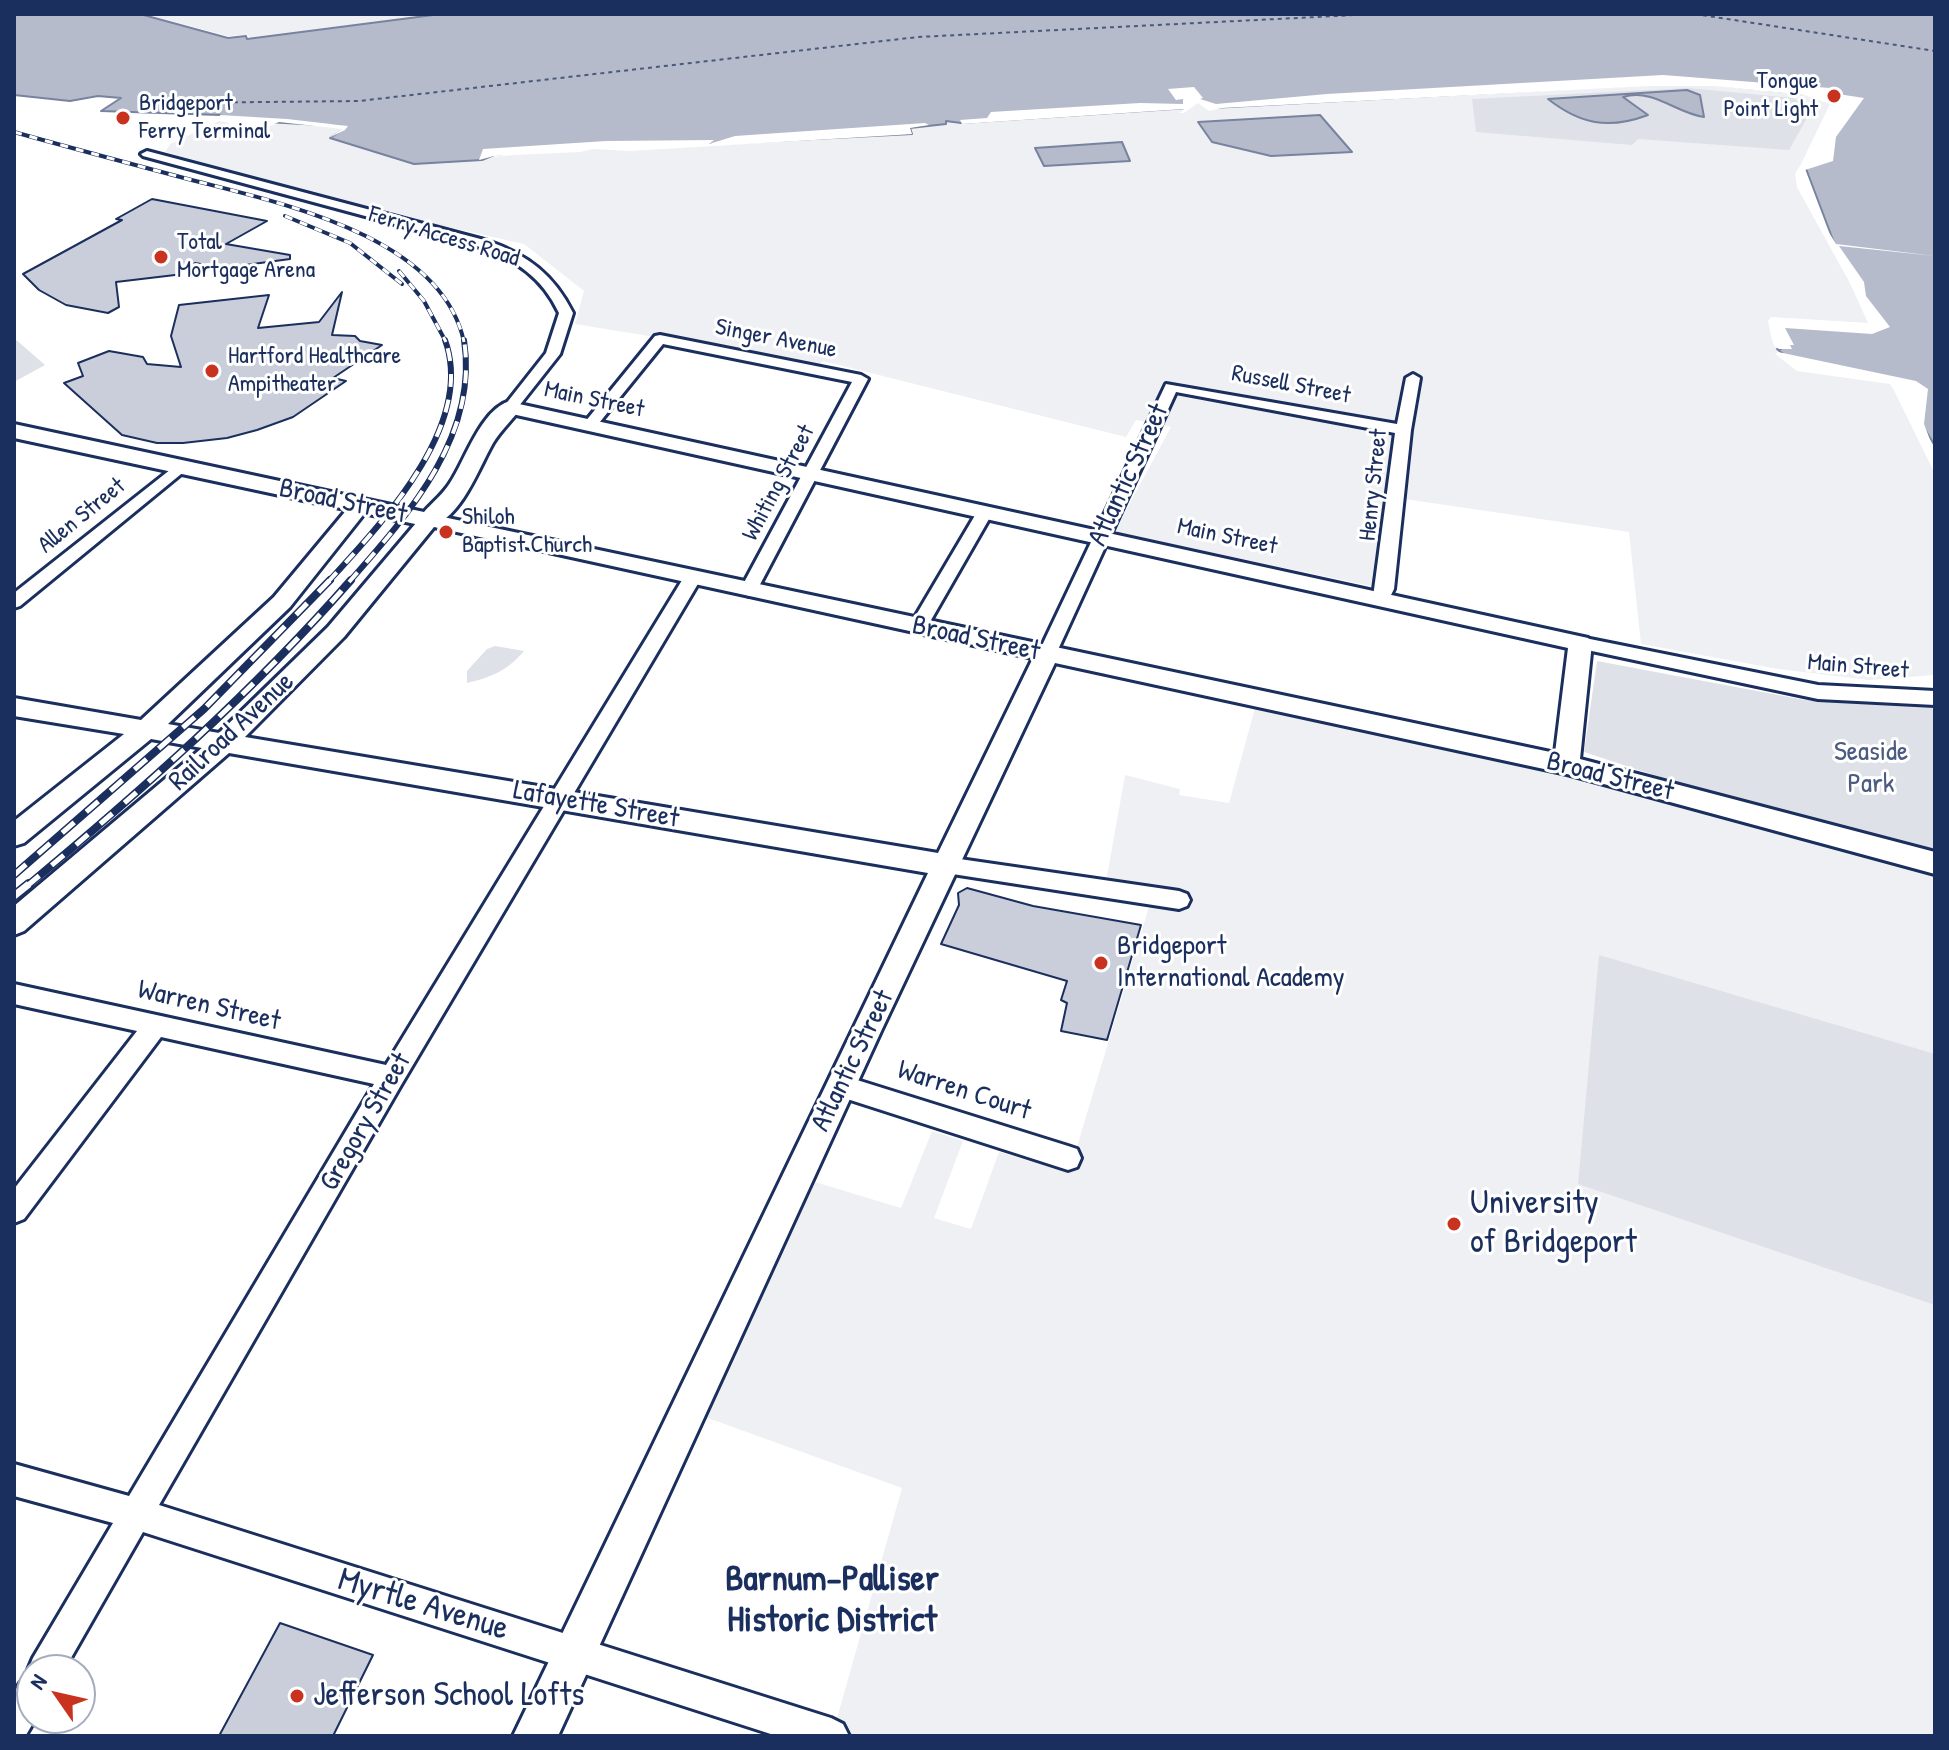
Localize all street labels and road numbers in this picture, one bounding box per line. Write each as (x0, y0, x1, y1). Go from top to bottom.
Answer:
street label: Ferry Access Road (365, 200, 523, 274)
street label: Singer Avenue (713, 313, 839, 365)
street label: Russell Street (1229, 359, 1353, 411)
street label: Main Street (541, 375, 647, 425)
street label: Atlantic Street (1081, 399, 1177, 551)
street label: Whiting Street (737, 420, 821, 546)
street label: Henry Street (1354, 428, 1394, 542)
street label: Allen Street (33, 472, 131, 560)
street label: Broad Street (276, 472, 410, 532)
street label: Main Street (1174, 512, 1280, 562)
street label: Broad Street (909, 609, 1043, 669)
street label: Main Street (1806, 648, 1910, 686)
street label: Railroad Avenue (162, 666, 302, 798)
street label: Broad Street (1543, 745, 1677, 809)
street label: Lafayette Street (511, 774, 681, 836)
street label: Warren Street (134, 973, 284, 1039)
street label: Atlantic Street (804, 985, 902, 1137)
street label: Gregory Street (313, 1047, 419, 1197)
street label: Warren Court (893, 1054, 1035, 1128)
street label: Myrtle Avenue (333, 1560, 513, 1650)

